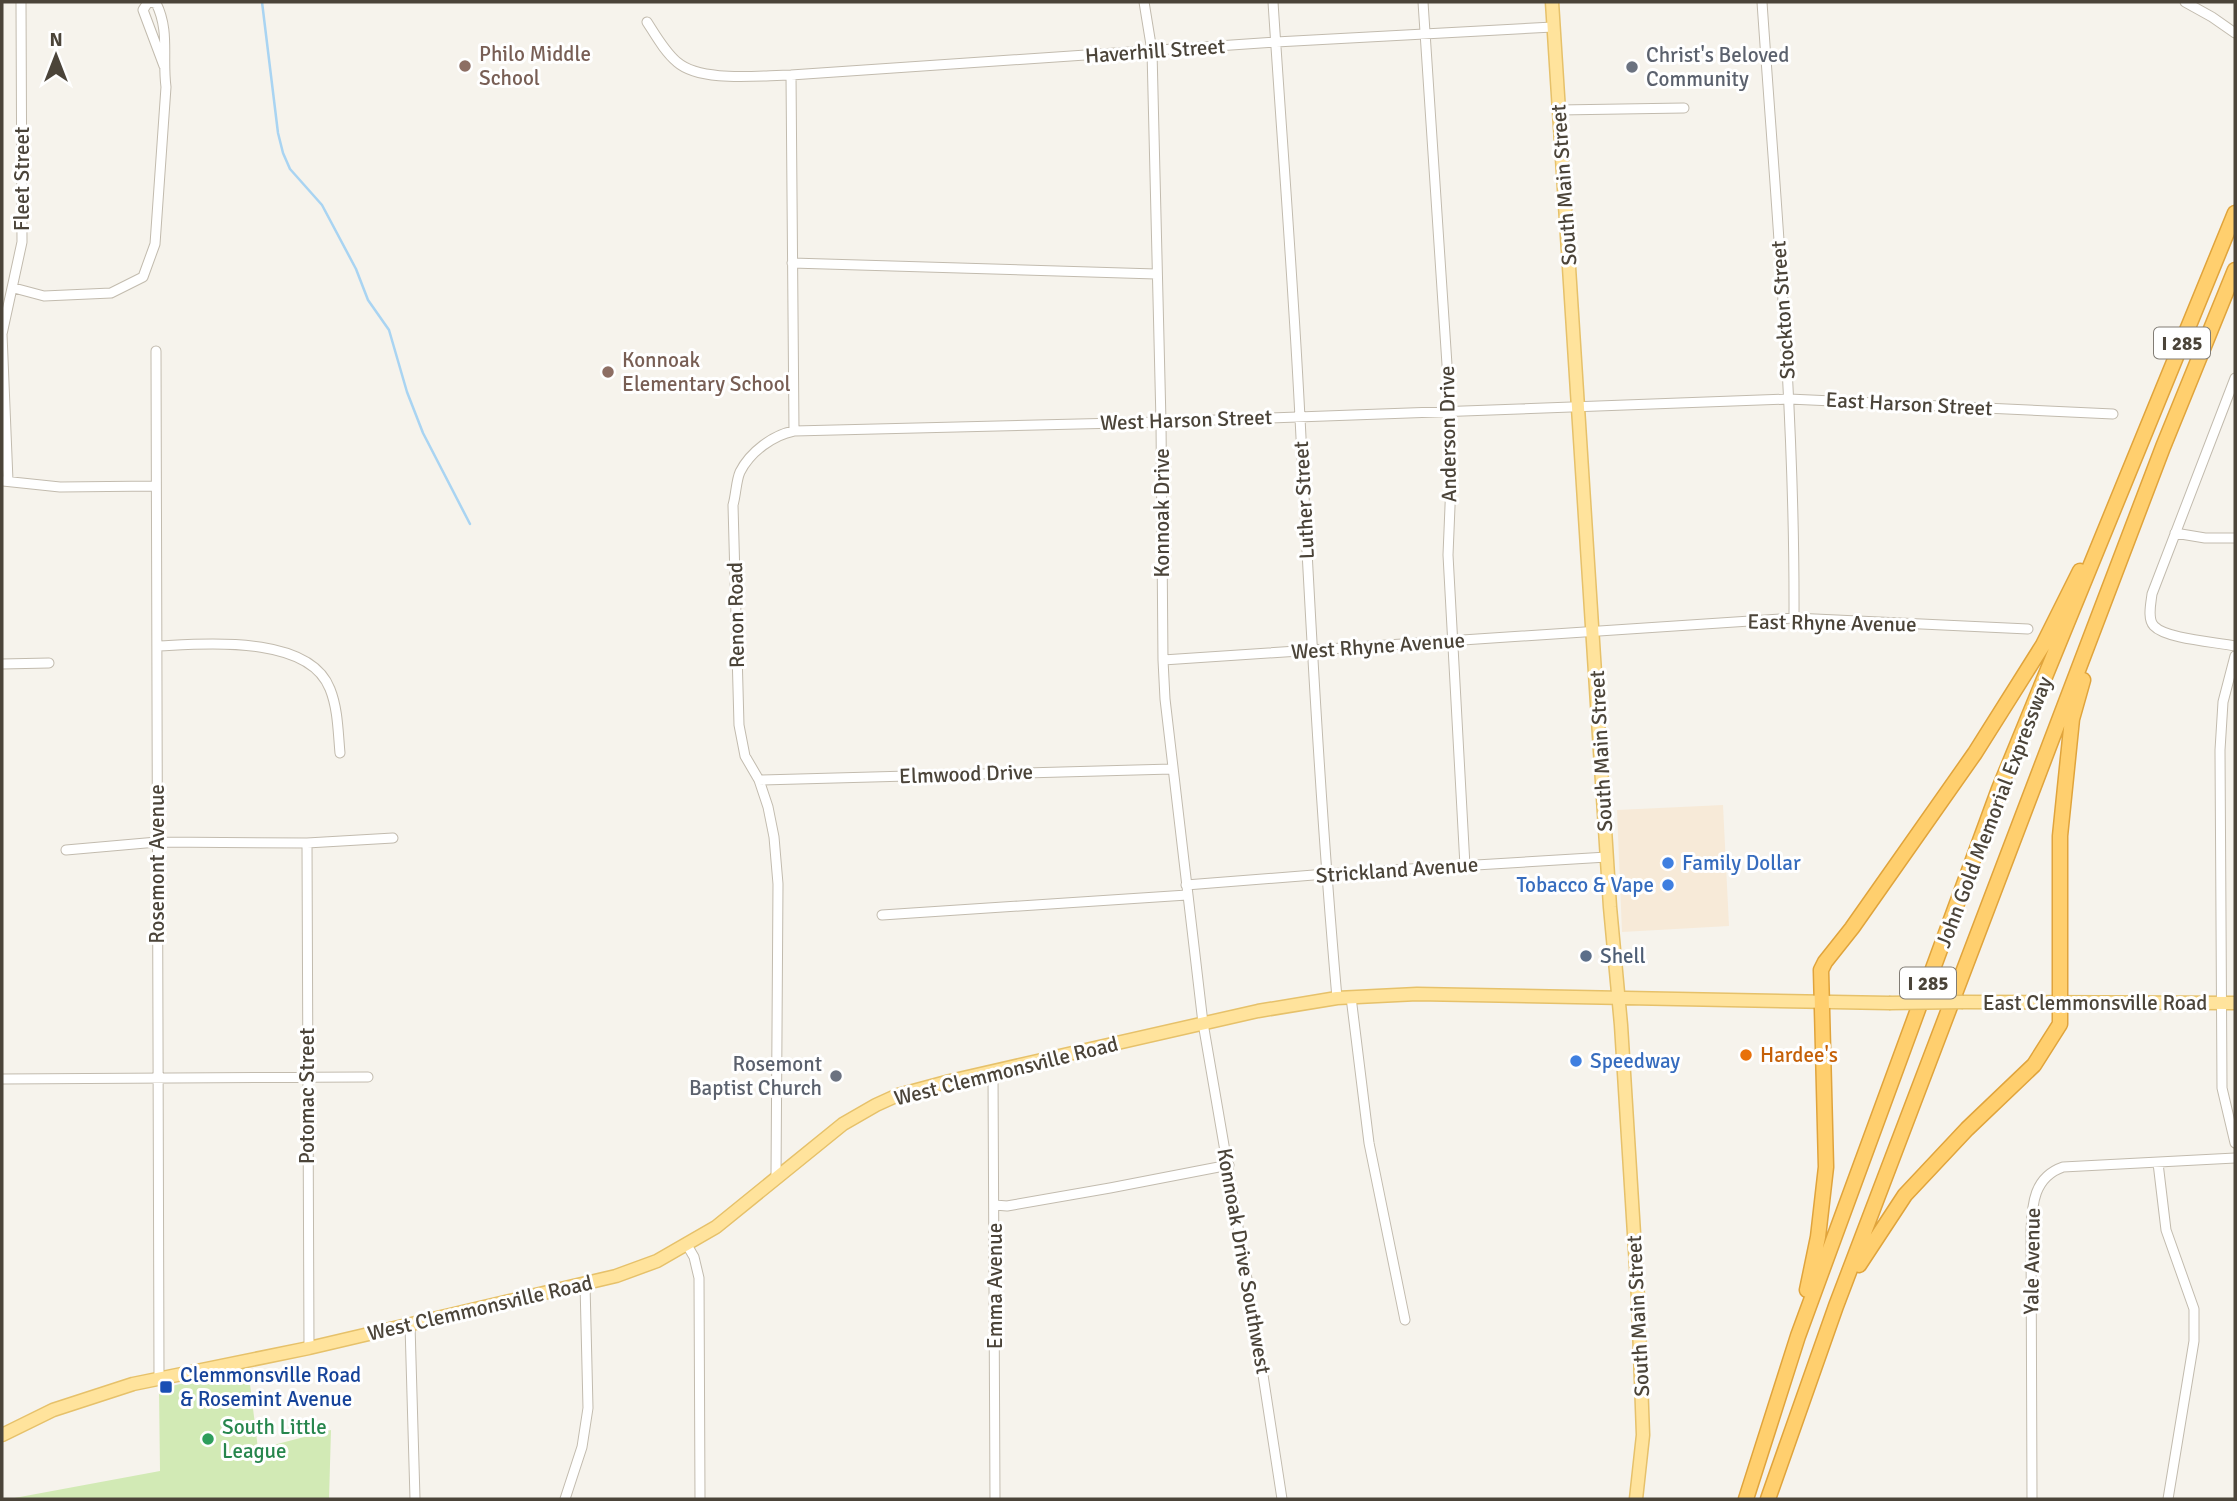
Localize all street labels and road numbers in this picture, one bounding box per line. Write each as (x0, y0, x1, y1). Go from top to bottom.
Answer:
street label: Haverhill Street (1084, 33, 1226, 69)
street label: South Main Street (1545, 103, 1583, 267)
street label: Fleet Street (9, 127, 35, 231)
street label: Stockton Street (1765, 240, 1801, 380)
road number: I 285 (2154, 328, 2210, 358)
street label: Anderson Drive (1434, 365, 1462, 503)
street label: East Harson Street (1825, 387, 1993, 421)
street label: West Harson Street (1100, 404, 1272, 436)
street label: Luther Street (1288, 440, 1320, 560)
street label: Konnoak Drive (1149, 448, 1175, 578)
street label: Renon Road (722, 562, 750, 668)
street label: East Rhyne Avenue (1747, 609, 1917, 637)
street label: West Rhyne Avenue (1290, 627, 1466, 665)
street label: South Main Street (1584, 670, 1618, 832)
street label: John Gold Memorial Expressway (1930, 673, 2058, 951)
street label: Elmwood Drive (899, 759, 1033, 789)
street label: Rosemont Avenue (144, 784, 170, 944)
street label: Strickland Avenue (1315, 851, 1479, 889)
road number: I 285 (1900, 967, 1956, 998)
street label: East Clemmonsville Road (1983, 990, 2207, 1016)
street label: Potomac Street (294, 1028, 320, 1164)
street label: West Clemmonsville Road (891, 1031, 1121, 1111)
street label: Konnoak Drive Southwest (1211, 1146, 1277, 1376)
street label: Yale Avenue (2018, 1207, 2046, 1315)
street label: Emma Avenue (982, 1223, 1008, 1349)
street label: South Main Street (1621, 1235, 1655, 1397)
street label: West Clemmonsville Road (365, 1269, 595, 1347)

